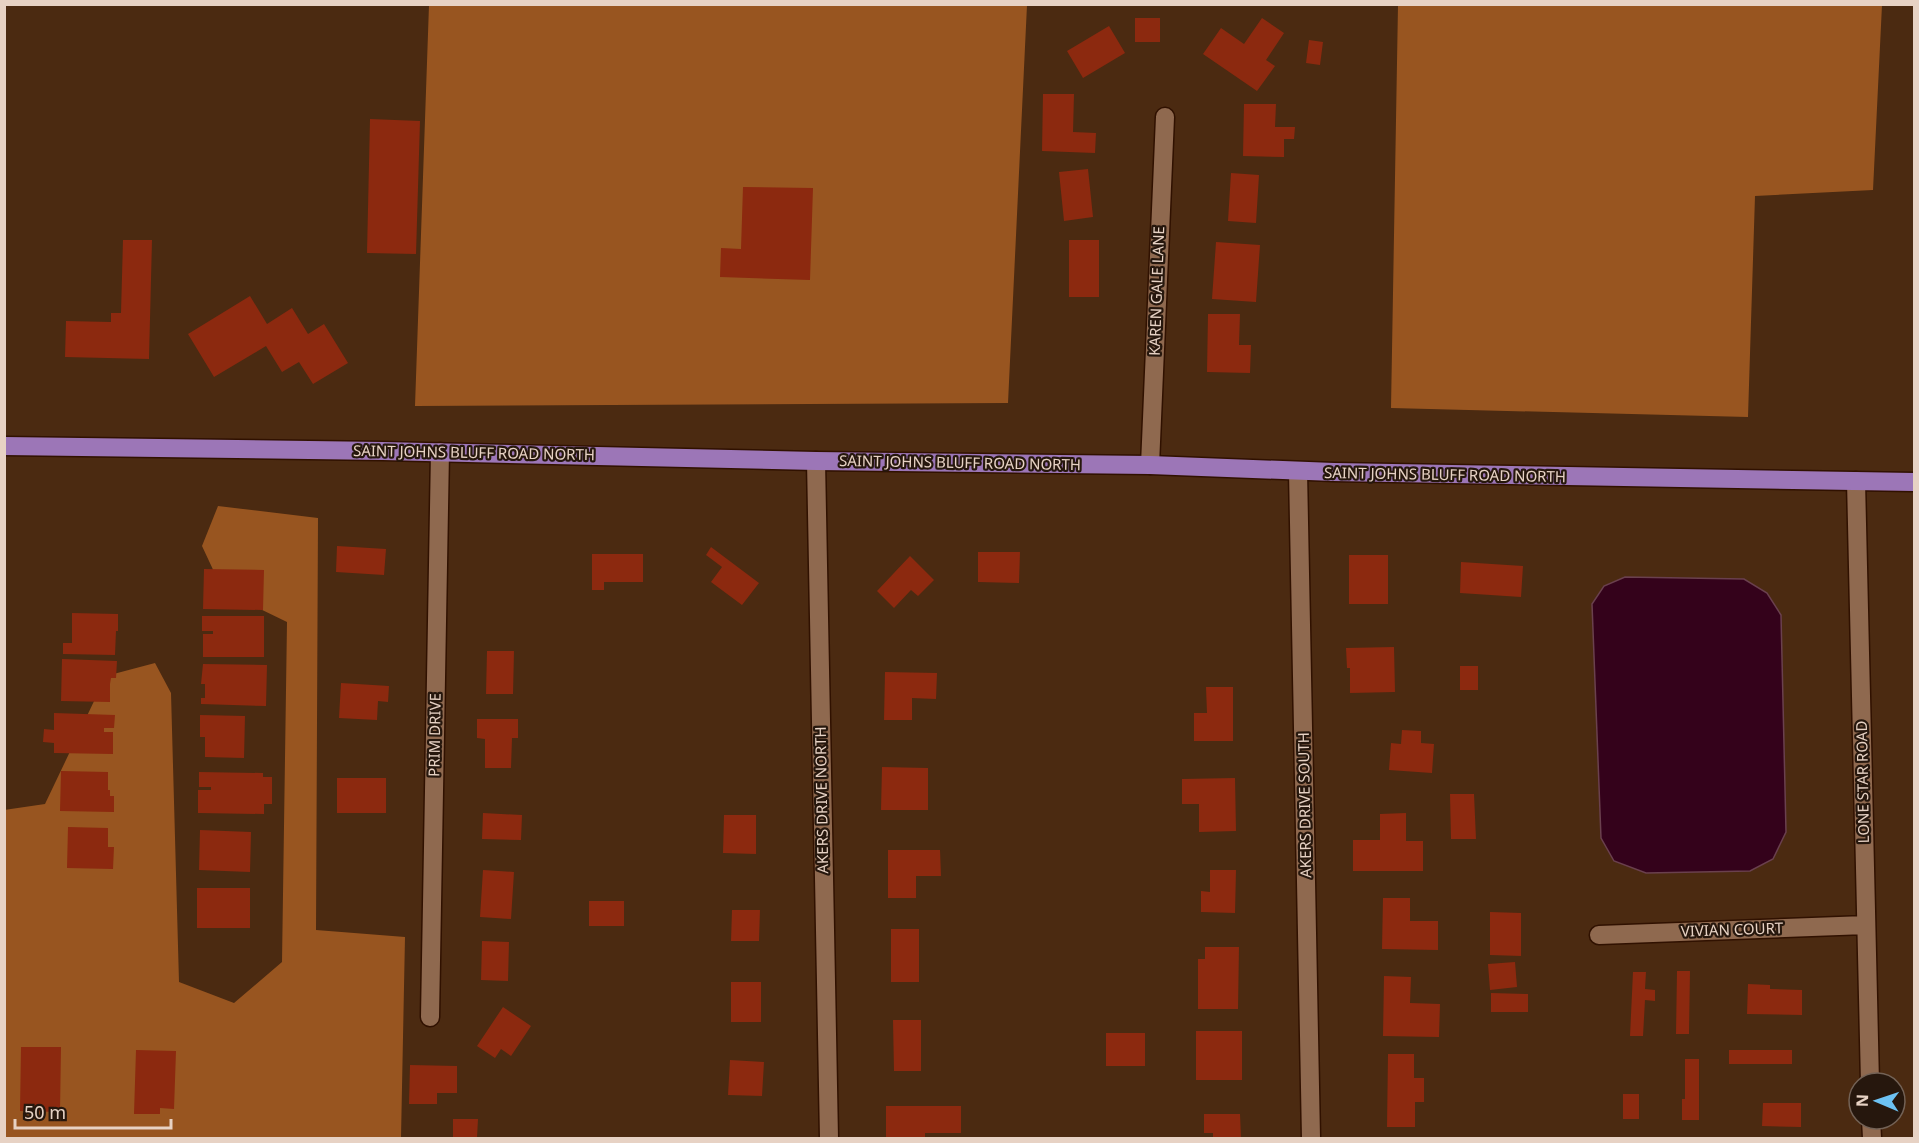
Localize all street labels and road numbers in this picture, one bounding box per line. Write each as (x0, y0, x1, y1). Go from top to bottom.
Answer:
street label: KAREN GALE LANE (1144, 226, 1168, 356)
street label: SAINT JOHNS BLUFF ROAD NORTH (353, 440, 595, 464)
street label: SAINT JOHNS BLUFF ROAD NORTH (839, 450, 1081, 474)
street label: SAINT JOHNS BLUFF ROAD NORTH (1324, 462, 1566, 486)
street label: PRIM DRIVE (423, 693, 445, 777)
street label: LONE STAR ROAD (1851, 721, 1873, 843)
street label: AKERS DRIVE NORTH (810, 726, 832, 874)
street label: AKERS DRIVE SOUTH (1293, 732, 1315, 878)
street label: VIVIAN COURT (1680, 917, 1784, 941)

